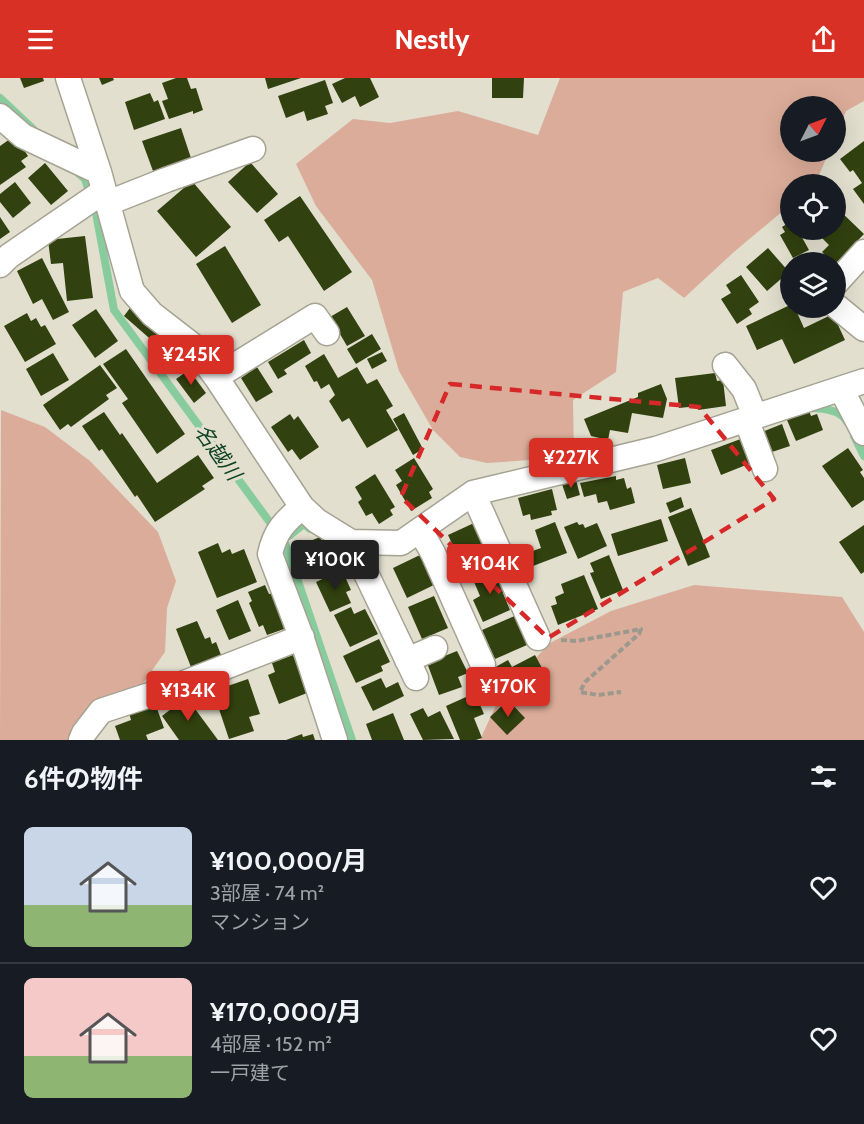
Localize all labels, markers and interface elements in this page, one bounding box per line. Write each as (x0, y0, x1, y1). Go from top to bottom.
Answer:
icon: menu (24, 23, 57, 56)
text: Nestly (395, 23, 469, 56)
icon: share (807, 23, 840, 56)
north arrow (780, 96, 846, 162)
map controls (780, 96, 846, 318)
button: locate (780, 174, 846, 240)
button: layers (780, 252, 846, 318)
pin: ¥245K (149, 335, 233, 386)
text: ¥245K (162, 342, 220, 366)
water label: 名越川 (189, 419, 248, 486)
pin: ¥227K (529, 438, 613, 489)
text: ¥227K (543, 445, 599, 469)
pin: ¥100K (293, 540, 377, 591)
pin: ¥104K (448, 544, 532, 595)
text: ¥100K (305, 547, 365, 571)
text: ¥104K (461, 551, 519, 575)
pin: ¥170K (466, 667, 550, 718)
pin: ¥134K (146, 671, 230, 722)
text: ¥170K (480, 674, 536, 698)
text: ¥134K (160, 678, 216, 702)
icon: filters (807, 760, 840, 793)
text: 6件の物件 (24, 763, 143, 795)
text: ¥100,000/月 (210, 845, 368, 877)
icon: home (72, 851, 144, 923)
icon: heart (807, 871, 840, 904)
text: 3部屋 · 74 m² (210, 881, 324, 905)
text: マンション (210, 910, 310, 934)
text: ¥170,000/月 (210, 996, 362, 1028)
icon: home (72, 1002, 144, 1074)
icon: heart (807, 1022, 840, 1055)
text: 4部屋 · 152 m² (210, 1032, 332, 1056)
text: 一戸建て (210, 1061, 290, 1085)

